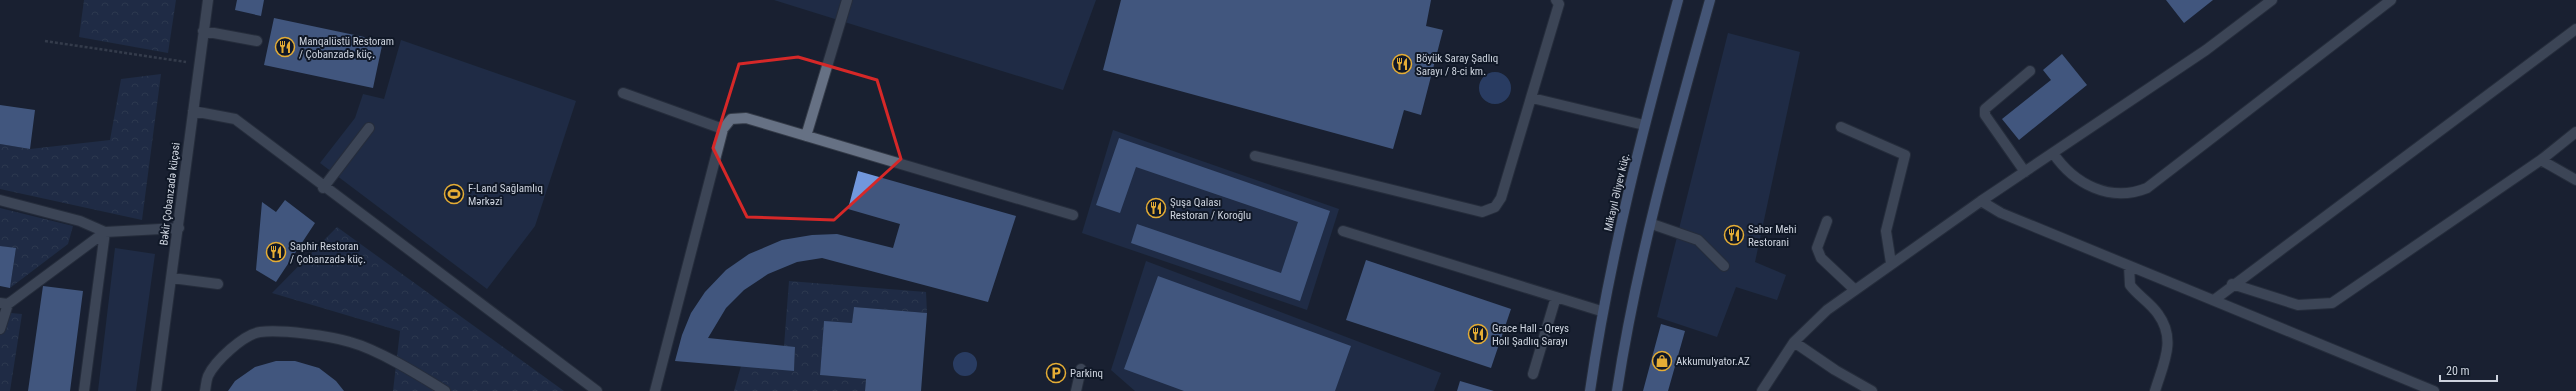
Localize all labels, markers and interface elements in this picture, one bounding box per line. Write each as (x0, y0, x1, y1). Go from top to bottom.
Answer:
place label: Manqalüstü Restoram / Çobanzadə küç. (299, 35, 394, 61)
restaurant icon: Manqalüstü Restoram / Çobanzadə küç. (274, 36, 296, 58)
place label: Böyük Saray Şadlıq Sarayı / 8-ci km. (1416, 52, 1498, 78)
restaurant icon: Böyük Saray Şadlıq Sarayı / 8-ci km. (1391, 53, 1413, 75)
street label: Bəkir Çobanzadə küçəsi (157, 142, 183, 246)
street label: Mikayıl Əliyev küç. (1602, 152, 1632, 232)
place label: F-Land Sağlamlıq Mərkəzi (468, 182, 543, 208)
sports icon: F-Land Sağlamlıq Mərkəzi (443, 183, 465, 205)
place label: Şuşa Qalası Restoran / Koroğlu (1170, 196, 1251, 222)
restaurant icon: Şuşa Qalası Restoran / Koroğlu (1145, 197, 1167, 219)
place label: Səhər Mehi Restorani (1748, 223, 1796, 249)
restaurant icon: Səhər Mehi Restorani (1723, 224, 1745, 246)
place label: Saphir Restoran / Çobanzadə küç. (290, 240, 366, 266)
restaurant icon: Saphir Restoran / Çobanzadə küç. (265, 241, 287, 263)
place label: Grace Hall - Qreys Holl Şadlıq Sarayı (1492, 322, 1569, 348)
restaurant icon: Grace Hall - Qreys Holl Şadlıq Sarayı (1467, 323, 1489, 345)
shop icon: Akkumulyator.AZ (1651, 350, 1673, 372)
place label: Akkumulyator.AZ (1676, 355, 1750, 368)
scale bar (2440, 357, 2497, 383)
parking icon: Parkinq (1045, 362, 1067, 384)
text: 20 m (2446, 364, 2470, 378)
place label: Parkinq (1070, 367, 1103, 380)

